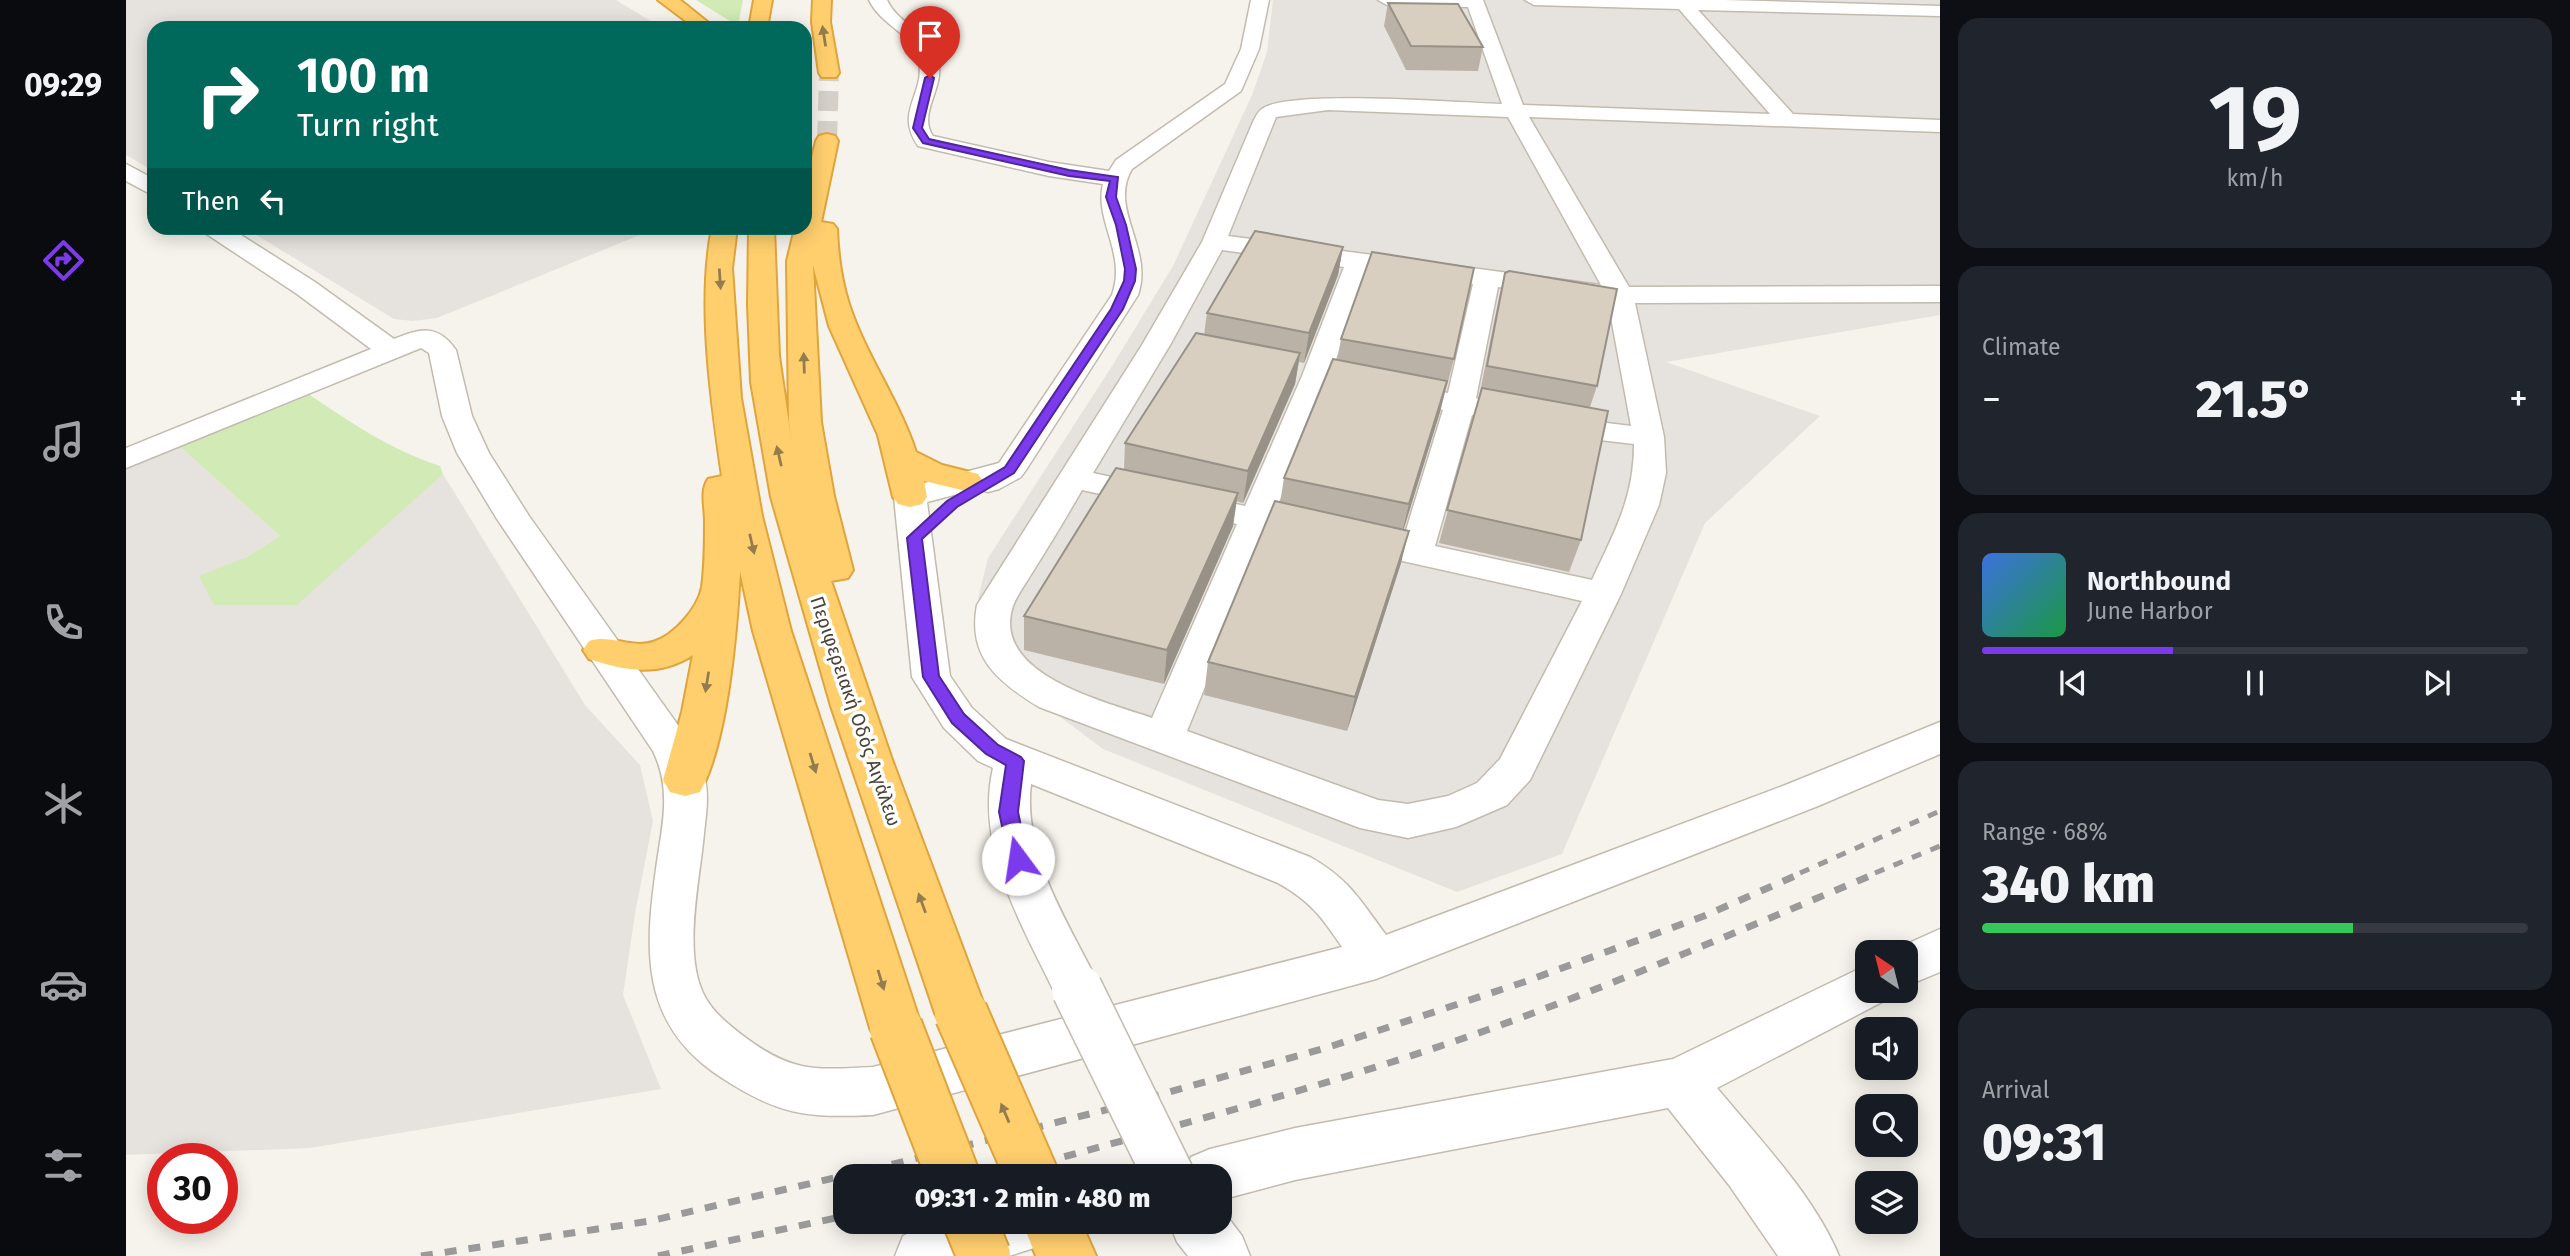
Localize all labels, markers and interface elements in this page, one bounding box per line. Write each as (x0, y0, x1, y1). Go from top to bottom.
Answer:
pin (900, 6, 960, 78)
icon: arrive (911, 17, 949, 55)
one-way arrow (818, 25, 829, 47)
text: 100 m (297, 46, 430, 105)
icon: right (182, 49, 273, 140)
text: 19 (2208, 64, 2302, 173)
text: 09:29 (24, 66, 102, 104)
text: Turn right (297, 106, 439, 144)
text: km/h (2227, 164, 2283, 192)
icon: left (254, 182, 292, 220)
text: Then (182, 186, 240, 217)
icon: directions (39, 236, 88, 285)
one-way arrow (715, 268, 726, 290)
text: Climate (1982, 333, 2061, 361)
one-way arrow (798, 352, 810, 374)
text: 21.5° (2196, 368, 2314, 431)
text: − (1982, 376, 2001, 422)
text: + (2509, 376, 2528, 422)
icon: music (39, 417, 88, 466)
one-way arrow (773, 445, 784, 467)
one-way arrow (746, 533, 757, 555)
text: Northbound (2087, 566, 2231, 597)
street label: Περιφερειακή Οδός Αιγάλεω (805, 593, 906, 829)
text: June Harbor (2087, 597, 2213, 625)
icon: phone (39, 598, 88, 647)
icon: previous (2054, 664, 2092, 702)
icon: pause (2236, 664, 2274, 702)
icon: next (2418, 664, 2456, 702)
one-way arrow (701, 671, 712, 693)
one-way arrow (809, 752, 819, 773)
icon: climate (39, 779, 88, 828)
text: Range · 68% (1982, 818, 2107, 846)
position arrow (981, 822, 1055, 896)
text: 340 km (1982, 853, 2155, 916)
one-way arrow (916, 892, 927, 913)
north arrow (1855, 940, 1918, 1003)
map controls (1855, 940, 1918, 1234)
icon: car (39, 960, 88, 1009)
one-way arrow (876, 970, 887, 991)
button: sound (1855, 1017, 1918, 1080)
text: Arrival (1982, 1076, 2049, 1104)
button: search (1855, 1094, 1918, 1157)
one-way arrow (999, 1103, 1010, 1124)
text: 09:31 (1982, 1111, 2106, 1174)
icon: filters (39, 1141, 88, 1190)
speed limit sign: 30 (147, 1143, 238, 1234)
button: layers (1855, 1171, 1918, 1234)
text: 09:31 · 2 min · 480 m (915, 1183, 1150, 1214)

